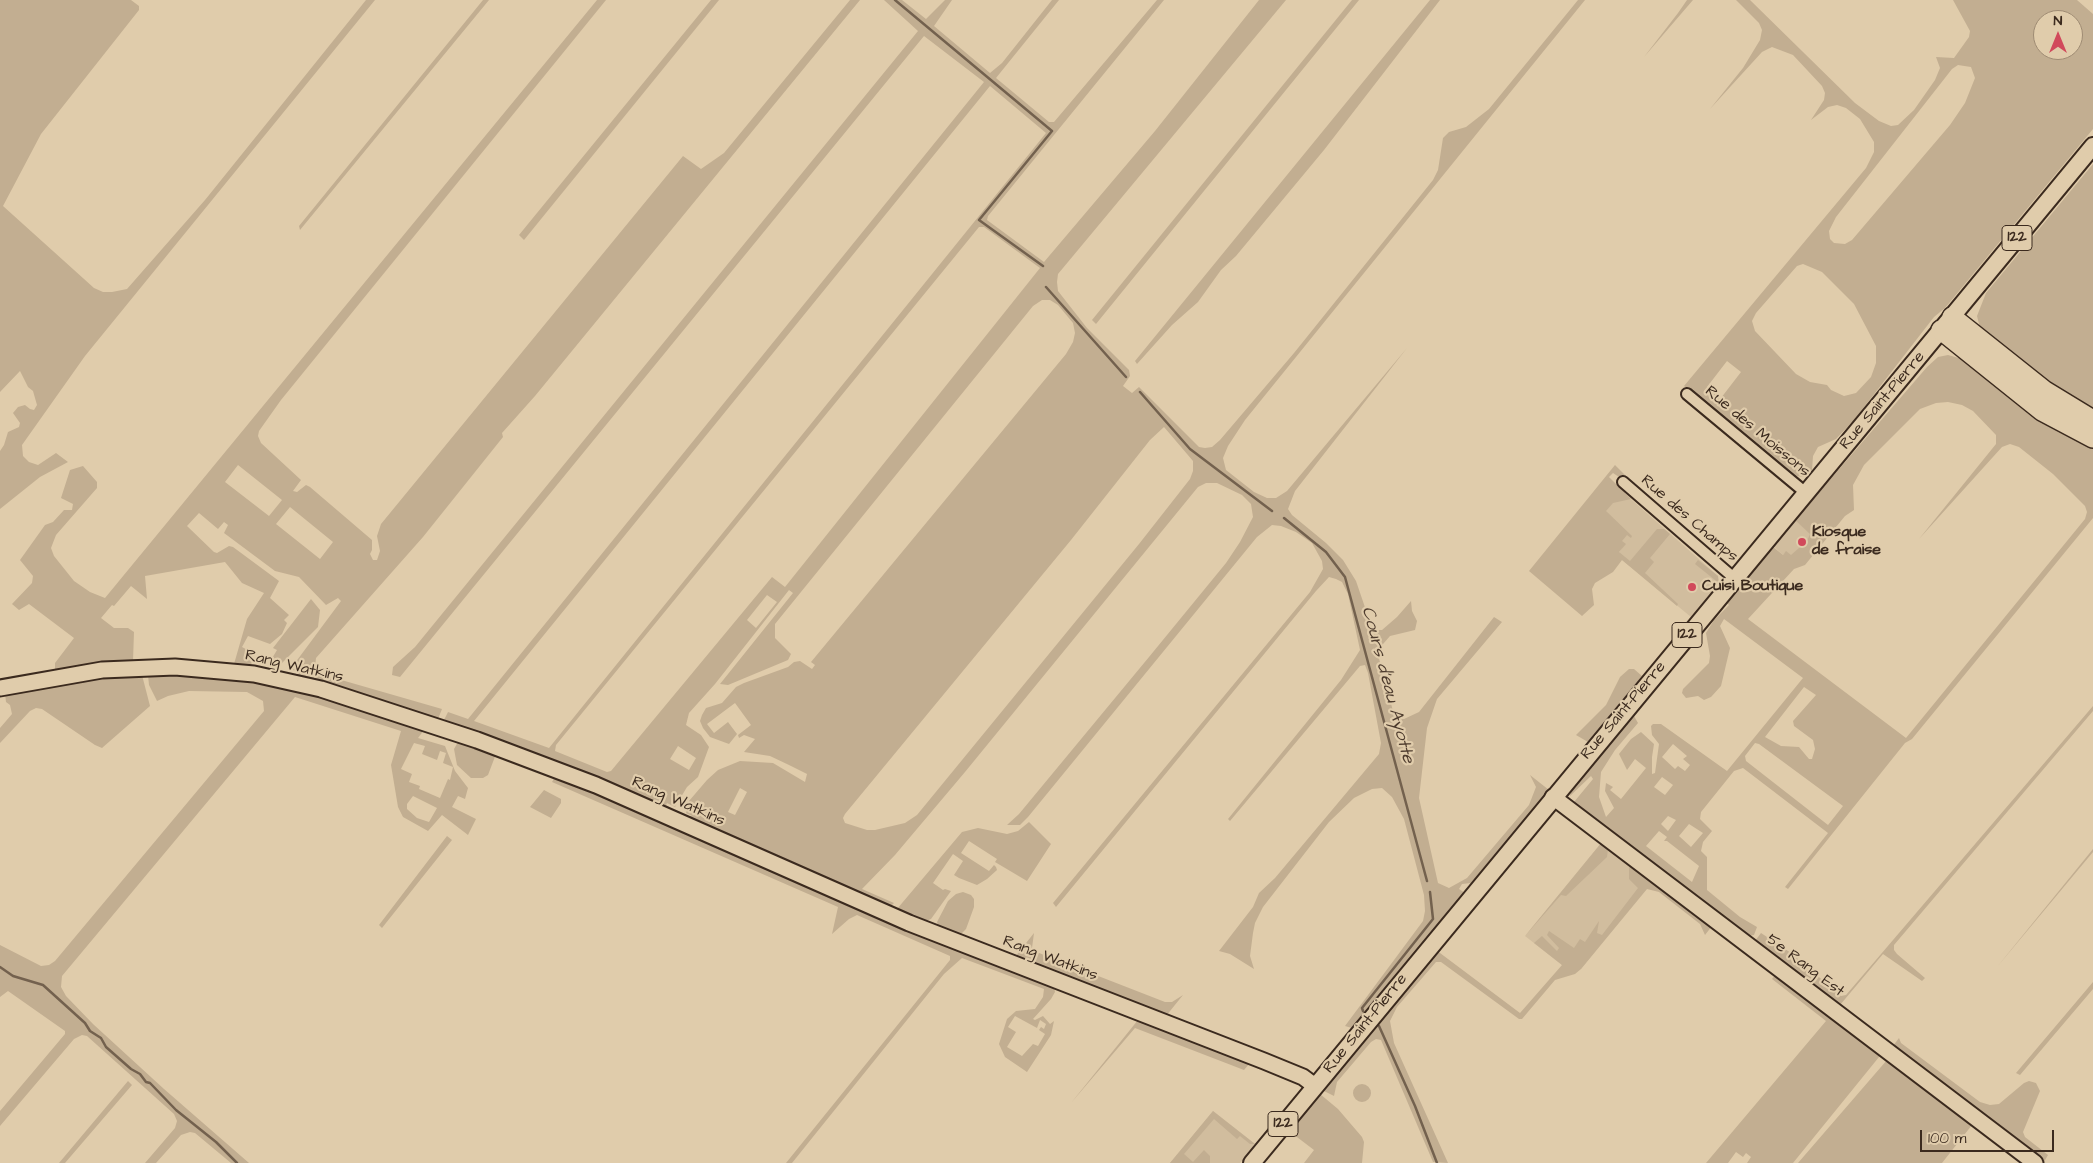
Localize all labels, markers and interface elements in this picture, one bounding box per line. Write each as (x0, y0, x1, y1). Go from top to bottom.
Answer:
north arrow (2033, 10, 2083, 60)
text: N (2054, 11, 2062, 31)
road number: 122 (2002, 226, 2032, 250)
street label: Rue Saint-Pierre (1836, 348, 1930, 454)
street label: Rue des Moissons (1700, 382, 1814, 482)
street label: Rue des Champs (1636, 472, 1742, 566)
place label: Kiosque de fraise (1812, 523, 1881, 561)
marker: Kiosque de fraise (1796, 536, 1808, 548)
place label: Cuisi Boutique (1702, 577, 1803, 597)
marker: Cuisi Boutique (1686, 581, 1698, 593)
water label: Cours d'eau Ayotte (1356, 604, 1418, 766)
road number: 122 (1672, 622, 1702, 648)
street label: Rang Watkins (243, 646, 345, 688)
street label: Rue Saint-Pierre (1577, 658, 1671, 764)
street label: Rang Watkins (628, 773, 728, 831)
street label: 5e Rang Est (1762, 930, 1848, 1002)
street label: Rang Watkins (1000, 932, 1100, 986)
street label: Rue Saint-Pierre (1320, 970, 1412, 1078)
road number: 122 (1268, 1112, 1298, 1136)
scale bar (1923, 1120, 2057, 1152)
text: 100 m (1928, 1128, 1967, 1149)

